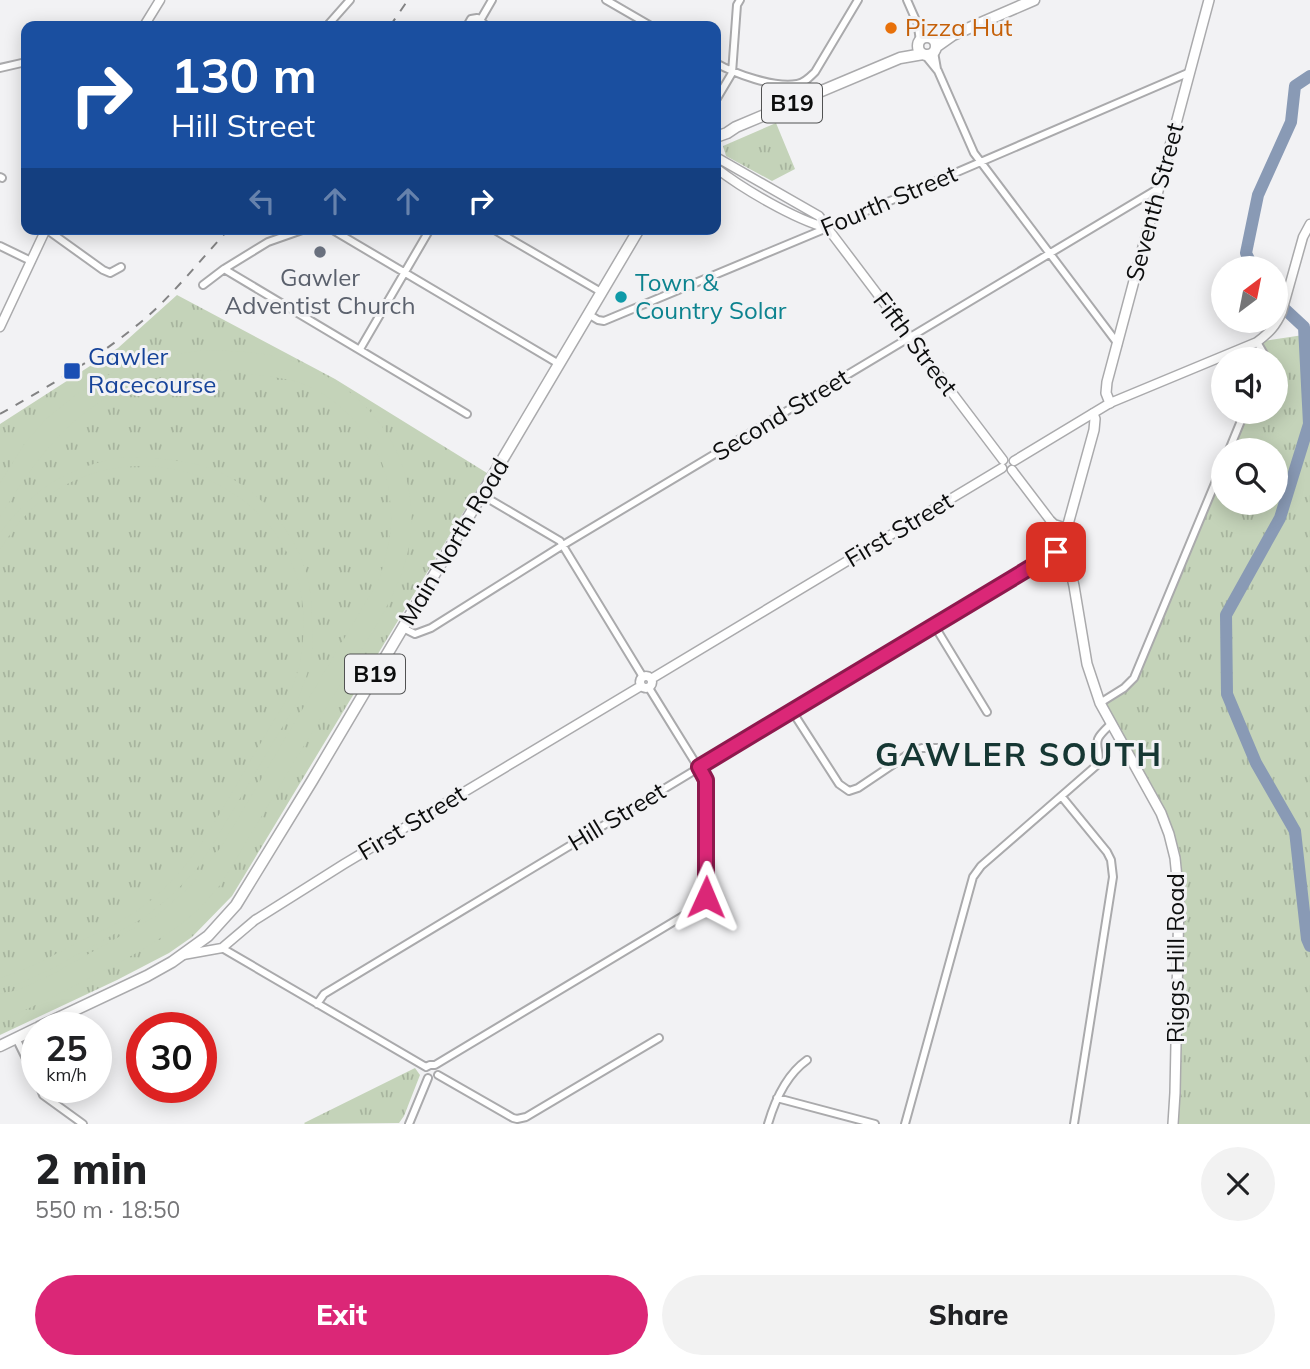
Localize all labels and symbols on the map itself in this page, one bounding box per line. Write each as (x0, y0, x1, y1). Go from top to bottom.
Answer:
place label: Pizza Hut (905, 12, 1012, 42)
marker: Pizza Hut (883, 20, 899, 36)
road number: B19 (762, 83, 822, 122)
street label: Seventh Street (1118, 119, 1190, 284)
street label: Fourth Street (816, 158, 961, 242)
marker: Gawler Adventist Church (312, 244, 328, 260)
north arrow (1211, 256, 1288, 332)
place label: Gawler Adventist Church (225, 262, 416, 320)
place label: Town & Country Solar (635, 267, 787, 325)
street label: Fifth Street (867, 286, 964, 401)
marker: Town & Country Solar (613, 289, 629, 305)
place label: Gawler Racecourse (88, 341, 216, 399)
marker: Gawler Racecourse (62, 361, 82, 381)
street label: Second Street (707, 362, 854, 467)
street label: Main North Road (391, 453, 515, 630)
street label: First Street (839, 485, 958, 573)
pin (1026, 522, 1086, 582)
road number: B19 (345, 654, 405, 694)
district label: GAWLER SOUTH (875, 734, 1163, 774)
street label: Hill Street (562, 775, 671, 857)
street label: First Street (352, 778, 471, 866)
position arrow (669, 860, 743, 934)
street label: Riggs Hill Road (1160, 873, 1190, 1043)
speed limit sign: 30 (126, 1012, 217, 1103)

